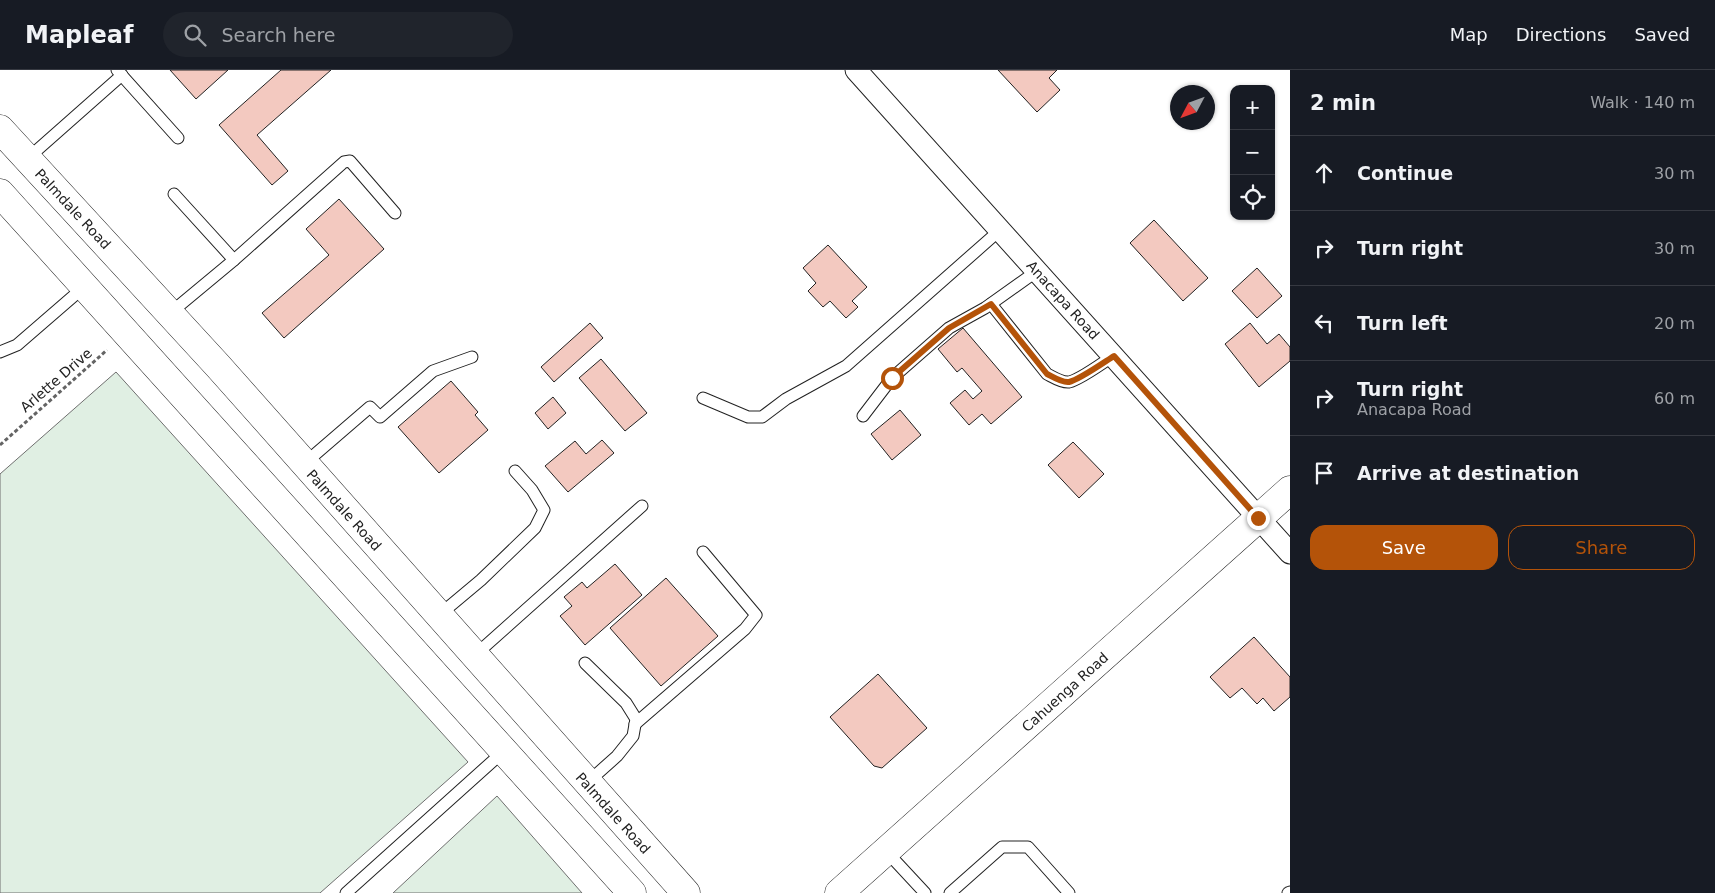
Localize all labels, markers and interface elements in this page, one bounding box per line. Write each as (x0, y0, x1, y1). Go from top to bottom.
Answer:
search box (163, 12, 513, 57)
text: Mapleaf (25, 21, 133, 49)
icon: search (181, 21, 209, 49)
text: Search here (221, 24, 336, 46)
text: Map (1450, 24, 1488, 45)
text: Directions (1516, 24, 1606, 45)
text: Saved (1634, 24, 1690, 45)
north arrow (1170, 85, 1215, 130)
map controls (1230, 85, 1275, 220)
button: + (1230, 85, 1275, 130)
text: 2 min (1310, 91, 1376, 115)
text: Walk · 140 m (1590, 93, 1695, 112)
button: − (1230, 130, 1275, 175)
icon: ahead (1310, 159, 1338, 187)
text: Continue (1357, 162, 1453, 184)
text: 30 m (1654, 164, 1695, 183)
street label: Palmdale Road (32, 166, 114, 252)
button: locate (1230, 175, 1275, 220)
icon: right (1310, 234, 1338, 262)
text: Turn right (1357, 237, 1463, 259)
text: 30 m (1654, 239, 1695, 258)
street label: Anacapa Road (1023, 257, 1103, 343)
icon: left (1310, 309, 1338, 337)
text: Turn left (1357, 312, 1448, 334)
text: 20 m (1654, 314, 1695, 333)
street label: Arlette Drive (17, 345, 95, 415)
route start (881, 367, 904, 390)
text: Turn right (1357, 378, 1463, 400)
icon: right (1310, 384, 1338, 412)
text: 60 m (1654, 389, 1695, 408)
text: Anacapa Road (1357, 400, 1472, 419)
icon: arrive (1310, 459, 1338, 487)
text: Arrive at destination (1357, 462, 1579, 484)
street label: Palmdale Road (303, 466, 385, 554)
route end (1247, 507, 1270, 530)
button: Save (1310, 525, 1498, 570)
button: Share (1508, 525, 1695, 570)
street label: Cahuenga Road (1019, 649, 1111, 735)
street label: Palmdale Road (572, 769, 654, 857)

